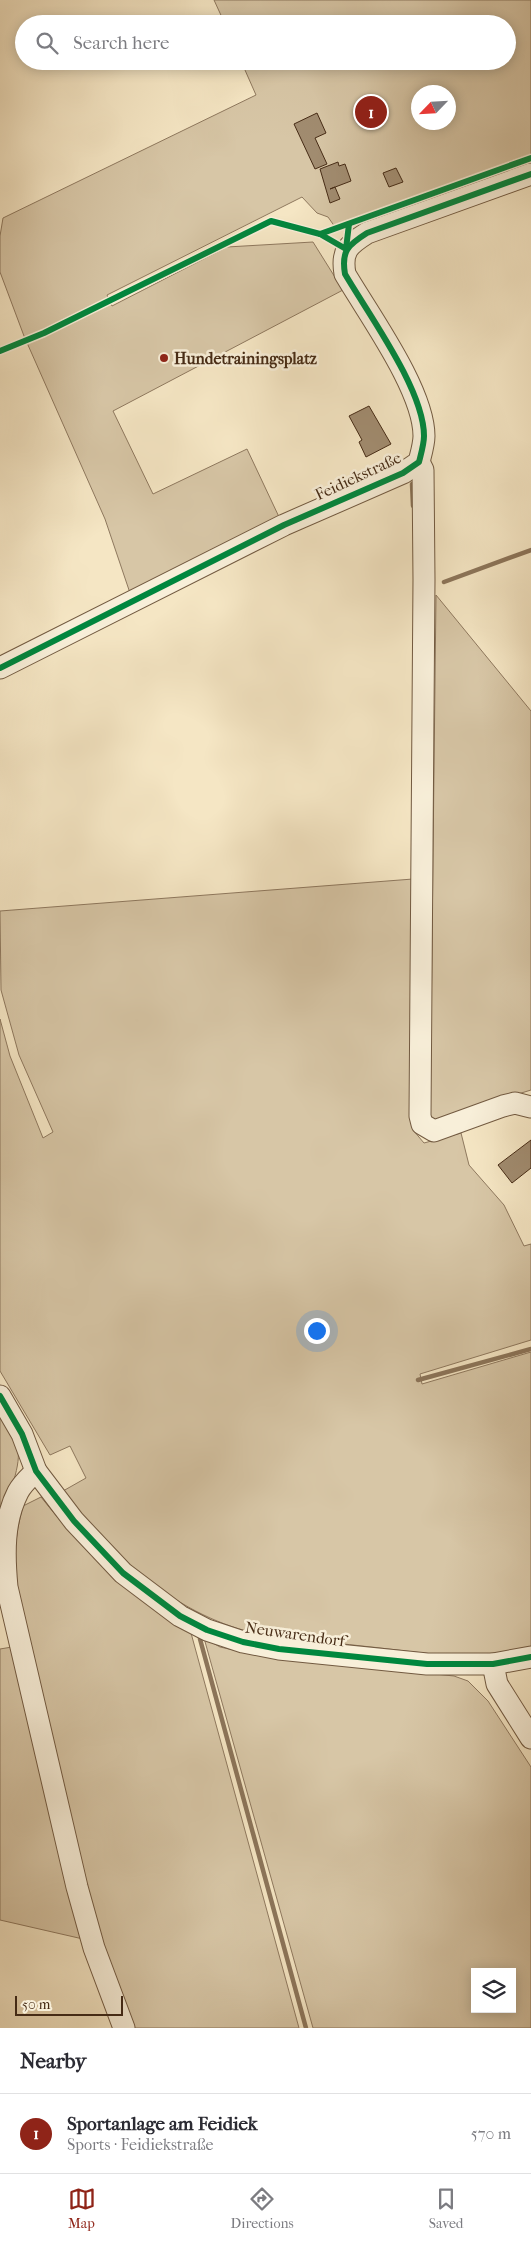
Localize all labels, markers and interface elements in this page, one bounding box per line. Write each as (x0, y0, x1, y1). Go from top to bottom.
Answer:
search box (15, 15, 516, 70)
icon: search (33, 29, 61, 57)
text: Search here (73, 32, 169, 54)
north arrow (411, 85, 456, 130)
pin: 1 (355, 93, 387, 131)
place label: Hundetrainingsplatz (174, 349, 318, 369)
marker: Hundetrainingsplatz (158, 352, 170, 364)
street label: Feidiekstraße (312, 448, 404, 504)
your location (304, 1318, 330, 1344)
street label: Neuwarendorf (244, 1618, 350, 1651)
map controls (471, 1968, 516, 2013)
button: layers (471, 1968, 516, 2013)
scale bar (15, 1993, 122, 2016)
text: 50 m (22, 1996, 50, 2013)
text: Nearby (20, 2049, 86, 2073)
text: Sportanlage am Feidiek (67, 2113, 258, 2135)
text: 1 (33, 2124, 39, 2143)
text: 570 m (471, 2124, 511, 2143)
text: Sports · Feidiekstraße (67, 2135, 213, 2154)
tab: Map (68, 2185, 96, 2232)
tab: Directions (231, 2185, 294, 2232)
tab: Saved (429, 2185, 463, 2232)

